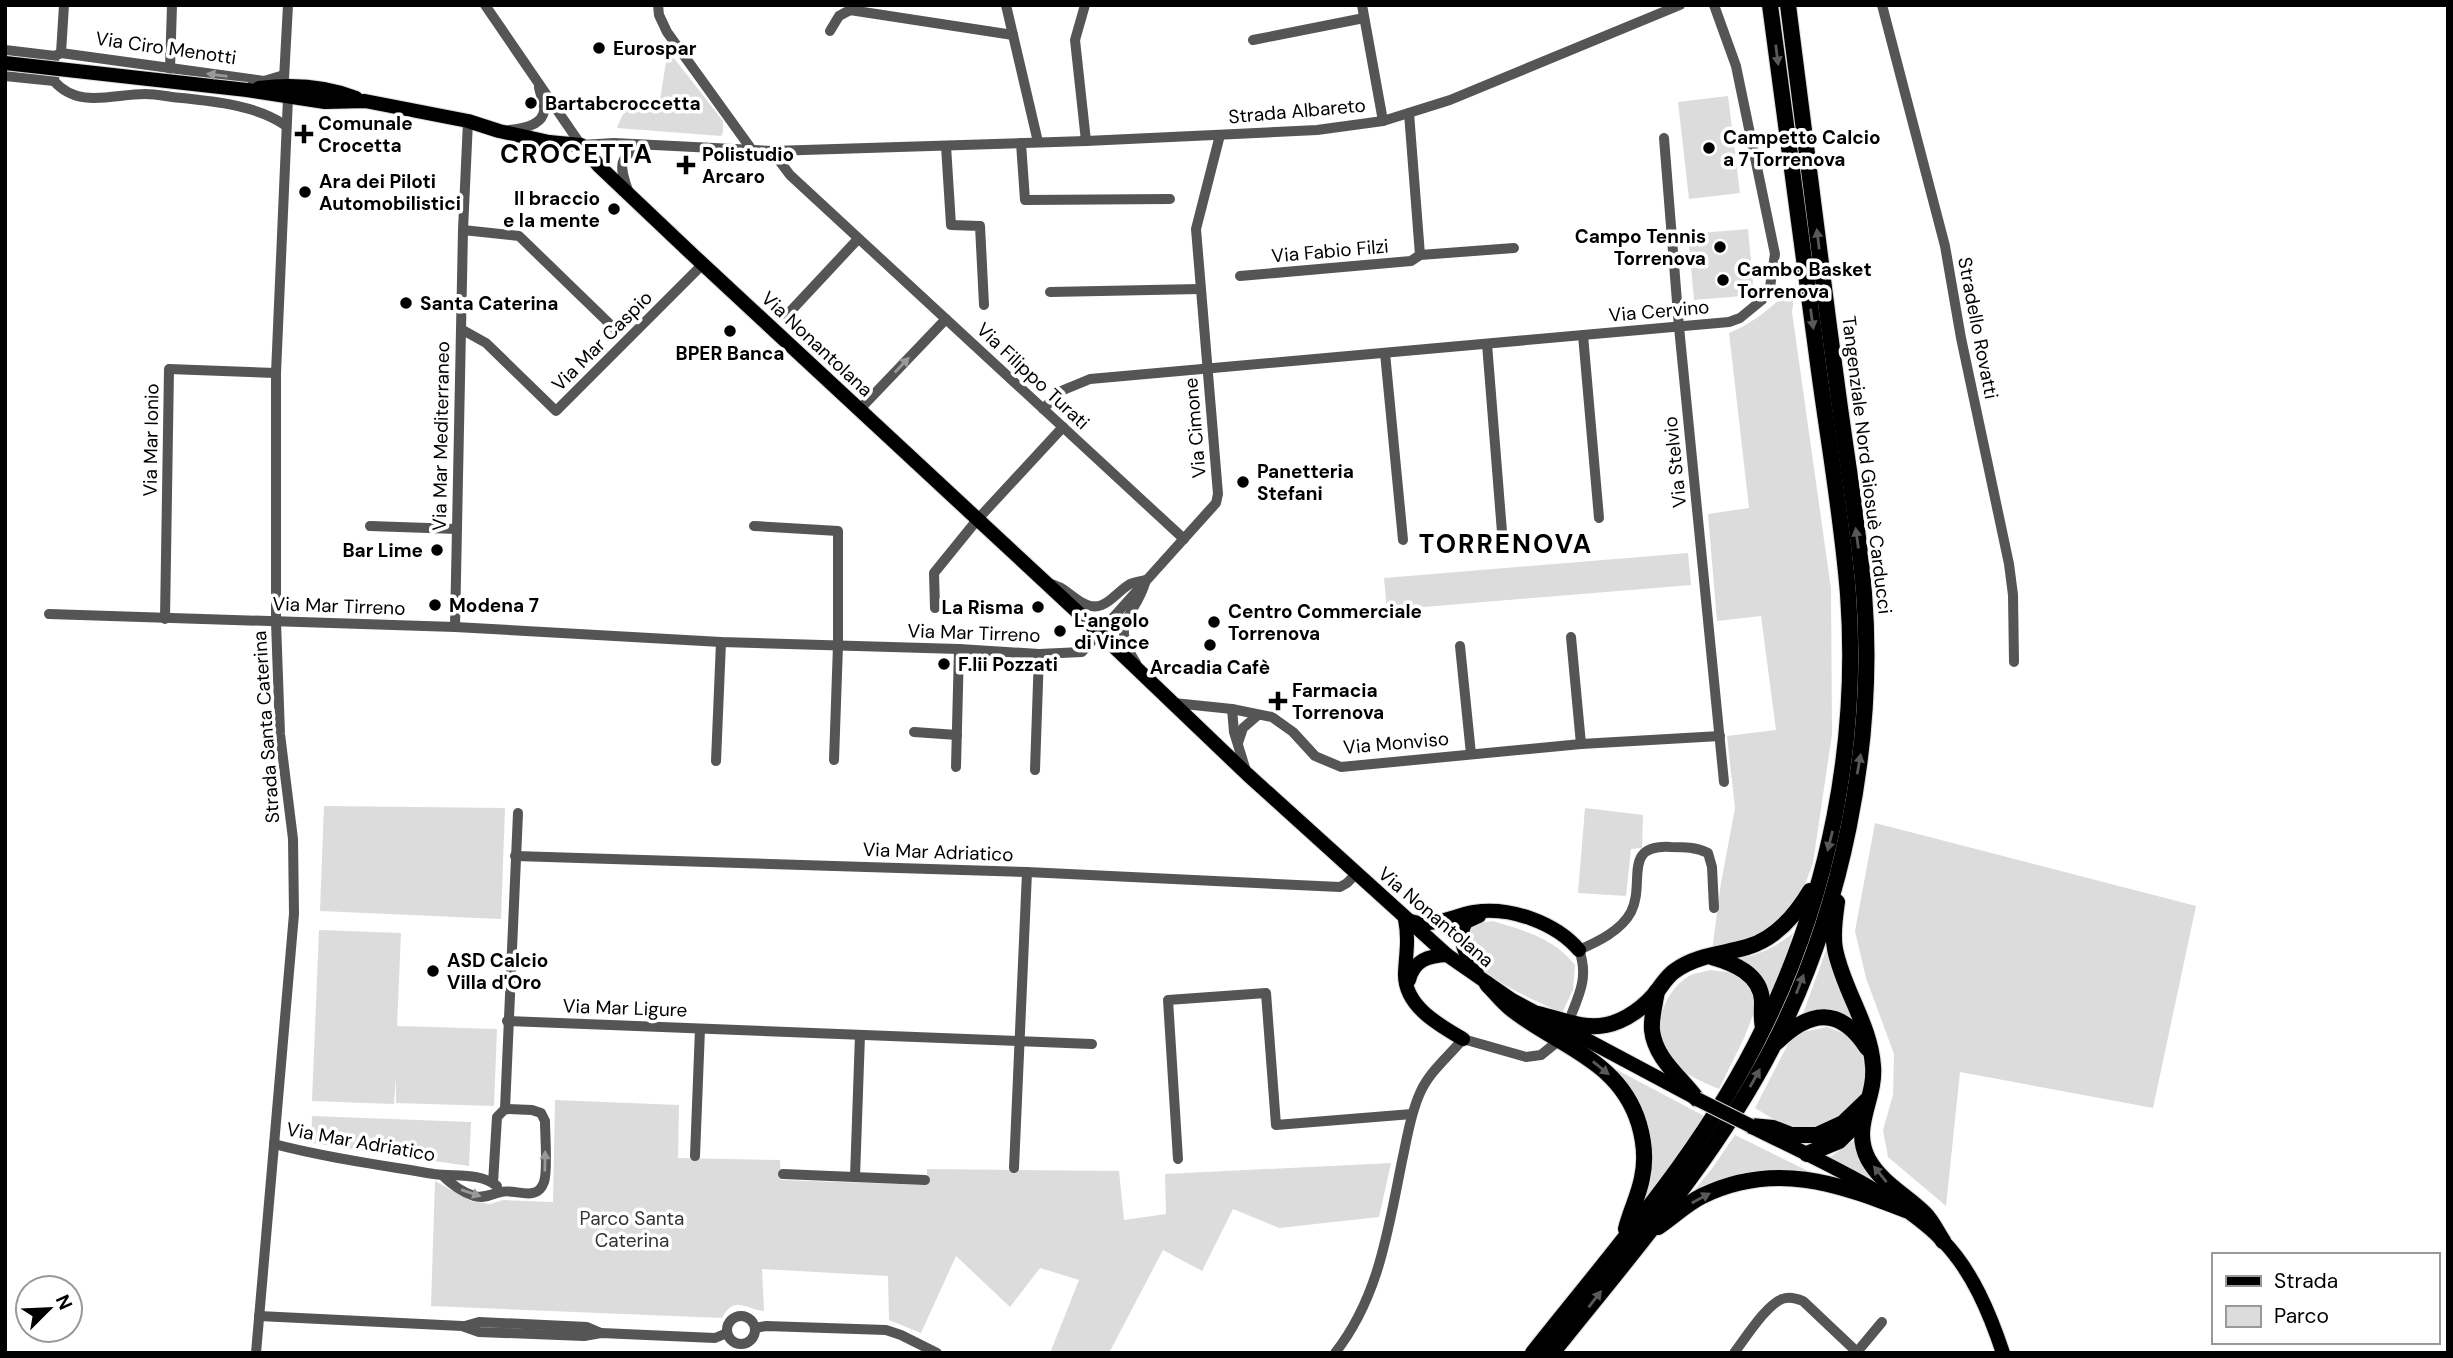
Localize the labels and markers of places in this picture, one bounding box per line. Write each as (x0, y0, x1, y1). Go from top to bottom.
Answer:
place label: Eurospar (613, 36, 697, 61)
marker: Eurospar (591, 40, 607, 56)
place label: Bartabcroccetta (545, 91, 701, 116)
marker: Bartabcroccetta (523, 95, 539, 111)
place label: Comunale Crocetta (318, 111, 413, 158)
place label: Campetto Calcio a 7 Torrenova (1723, 125, 1881, 172)
marker: Comunale Crocetta (296, 126, 312, 142)
marker: Campetto Calcio a 7 Torrenova (1701, 140, 1717, 156)
place label: Polistudio Arcaro (702, 142, 794, 189)
marker: Polistudio Arcaro (676, 155, 696, 175)
place label: Ara dei Piloti Automobilistici (319, 169, 461, 216)
marker: Ara dei Piloti Automobilistici (297, 184, 313, 200)
place label: Il braccio e la mente (503, 186, 600, 233)
marker: Il braccio e la mente (606, 201, 622, 217)
place label: Campo Tennis Torrenova (1575, 224, 1706, 271)
marker: Campo Tennis Torrenova (1712, 239, 1728, 255)
place label: Cambo Basket Torrenova (1737, 257, 1872, 304)
marker: Cambo Basket Torrenova (1715, 272, 1731, 288)
place label: Santa Caterina (420, 291, 558, 316)
marker: Santa Caterina (398, 295, 414, 311)
marker: BPER Banca (722, 323, 738, 339)
place label: BPER Banca (676, 341, 784, 366)
place label: Panetteria Stefani (1257, 459, 1354, 506)
marker: Panetteria Stefani (1235, 474, 1251, 490)
place label: Bar Lime (342, 538, 423, 563)
marker: Bar Lime (429, 542, 445, 558)
place label: Modena 7 (449, 593, 539, 618)
place label: La Risma (941, 595, 1024, 620)
marker: Modena 7 (427, 597, 443, 613)
marker: La Risma (1030, 599, 1046, 615)
place label: Centro Commerciale Torrenova (1228, 599, 1422, 646)
place label: L'angolo di Vince (1074, 608, 1149, 655)
marker: Centro Commerciale Torrenova (1206, 614, 1222, 630)
marker: L'angolo di Vince (1052, 623, 1068, 639)
marker: Arcadia Cafè (1202, 637, 1218, 653)
place label: F.lii Pozzati (958, 652, 1058, 677)
place label: Arcadia Cafè (1150, 655, 1270, 680)
marker: F.lii Pozzati (936, 656, 952, 672)
place label: Farmacia Torrenova (1292, 678, 1384, 725)
marker: Farmacia Torrenova (1270, 693, 1286, 709)
place label: ASD Calcio Villa d'Oro (447, 948, 548, 995)
marker: ASD Calcio Villa d'Oro (425, 963, 441, 979)

